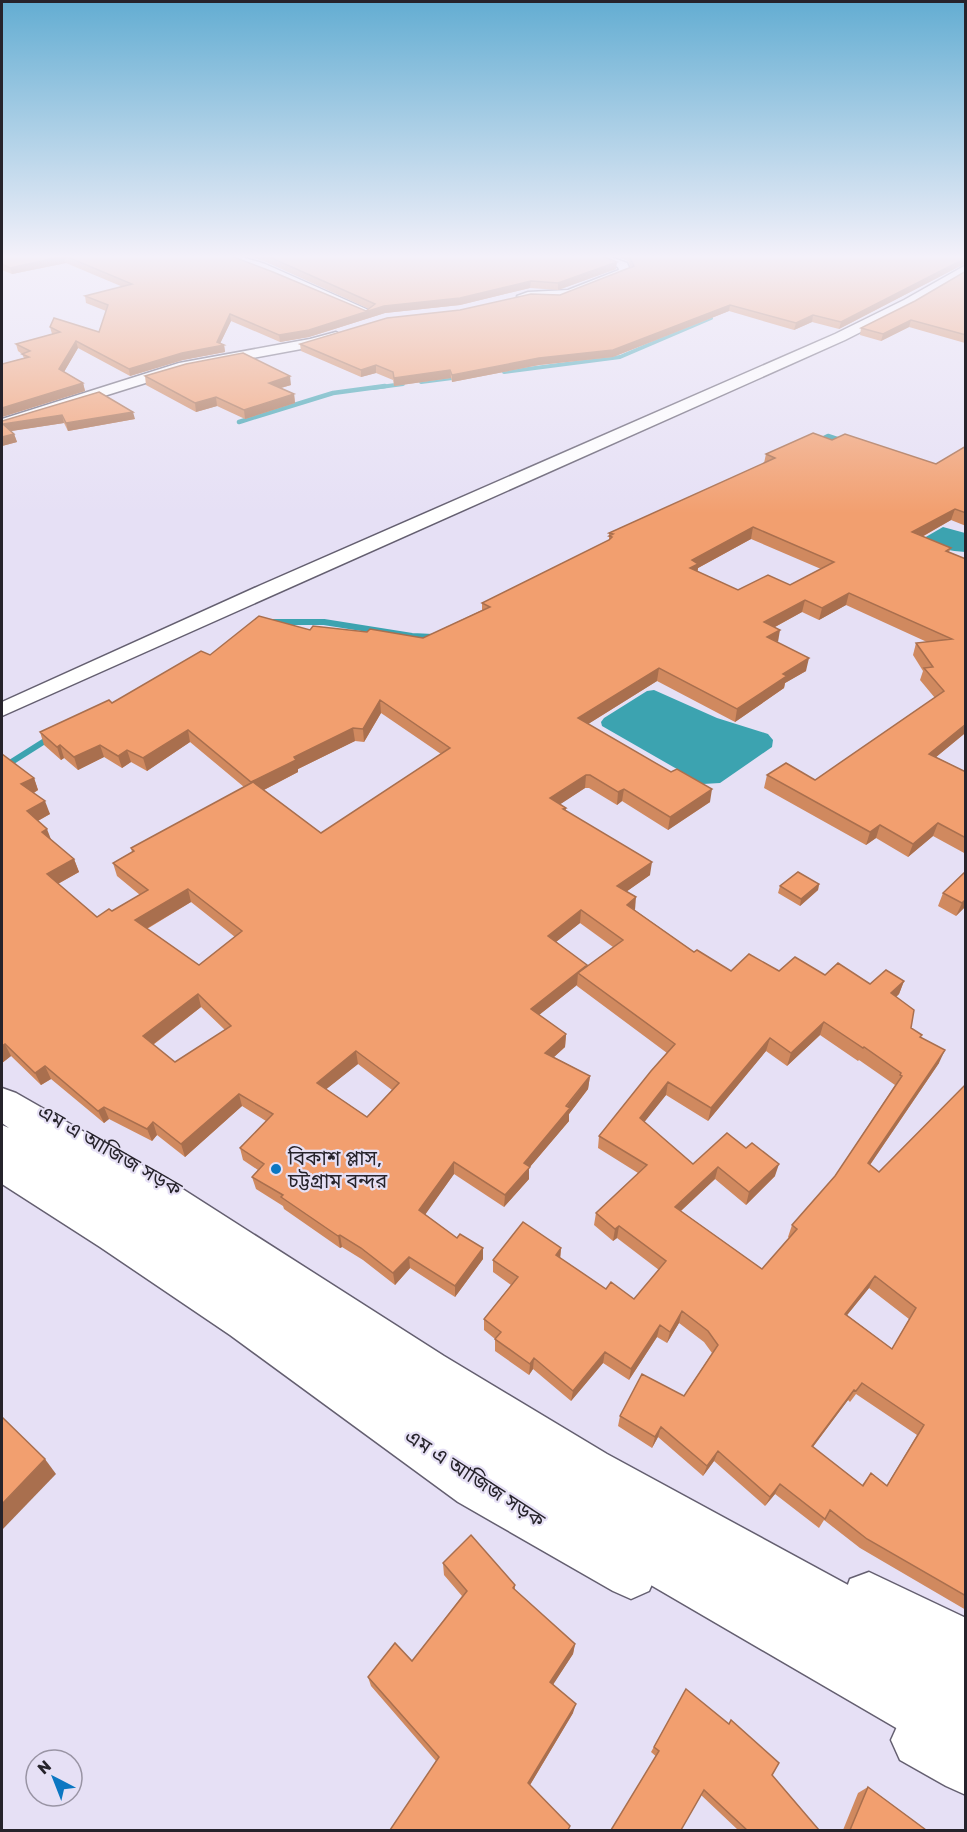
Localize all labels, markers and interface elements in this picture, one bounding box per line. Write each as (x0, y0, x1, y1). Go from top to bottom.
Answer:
street label: এম এ আজিজ সড়ক (34, 1099, 187, 1201)
place label: বিকাশ প্লাস, চট্টগ্রাম বন্দর (287, 1146, 388, 1193)
marker: বিকাশ প্লাস, চট্টগ্রাম বন্দর (269, 1162, 283, 1176)
street label: এম এ আজিজ সড়ক (401, 1424, 550, 1533)
north arrow (24, 1748, 84, 1808)
text: N (34, 1756, 55, 1778)

